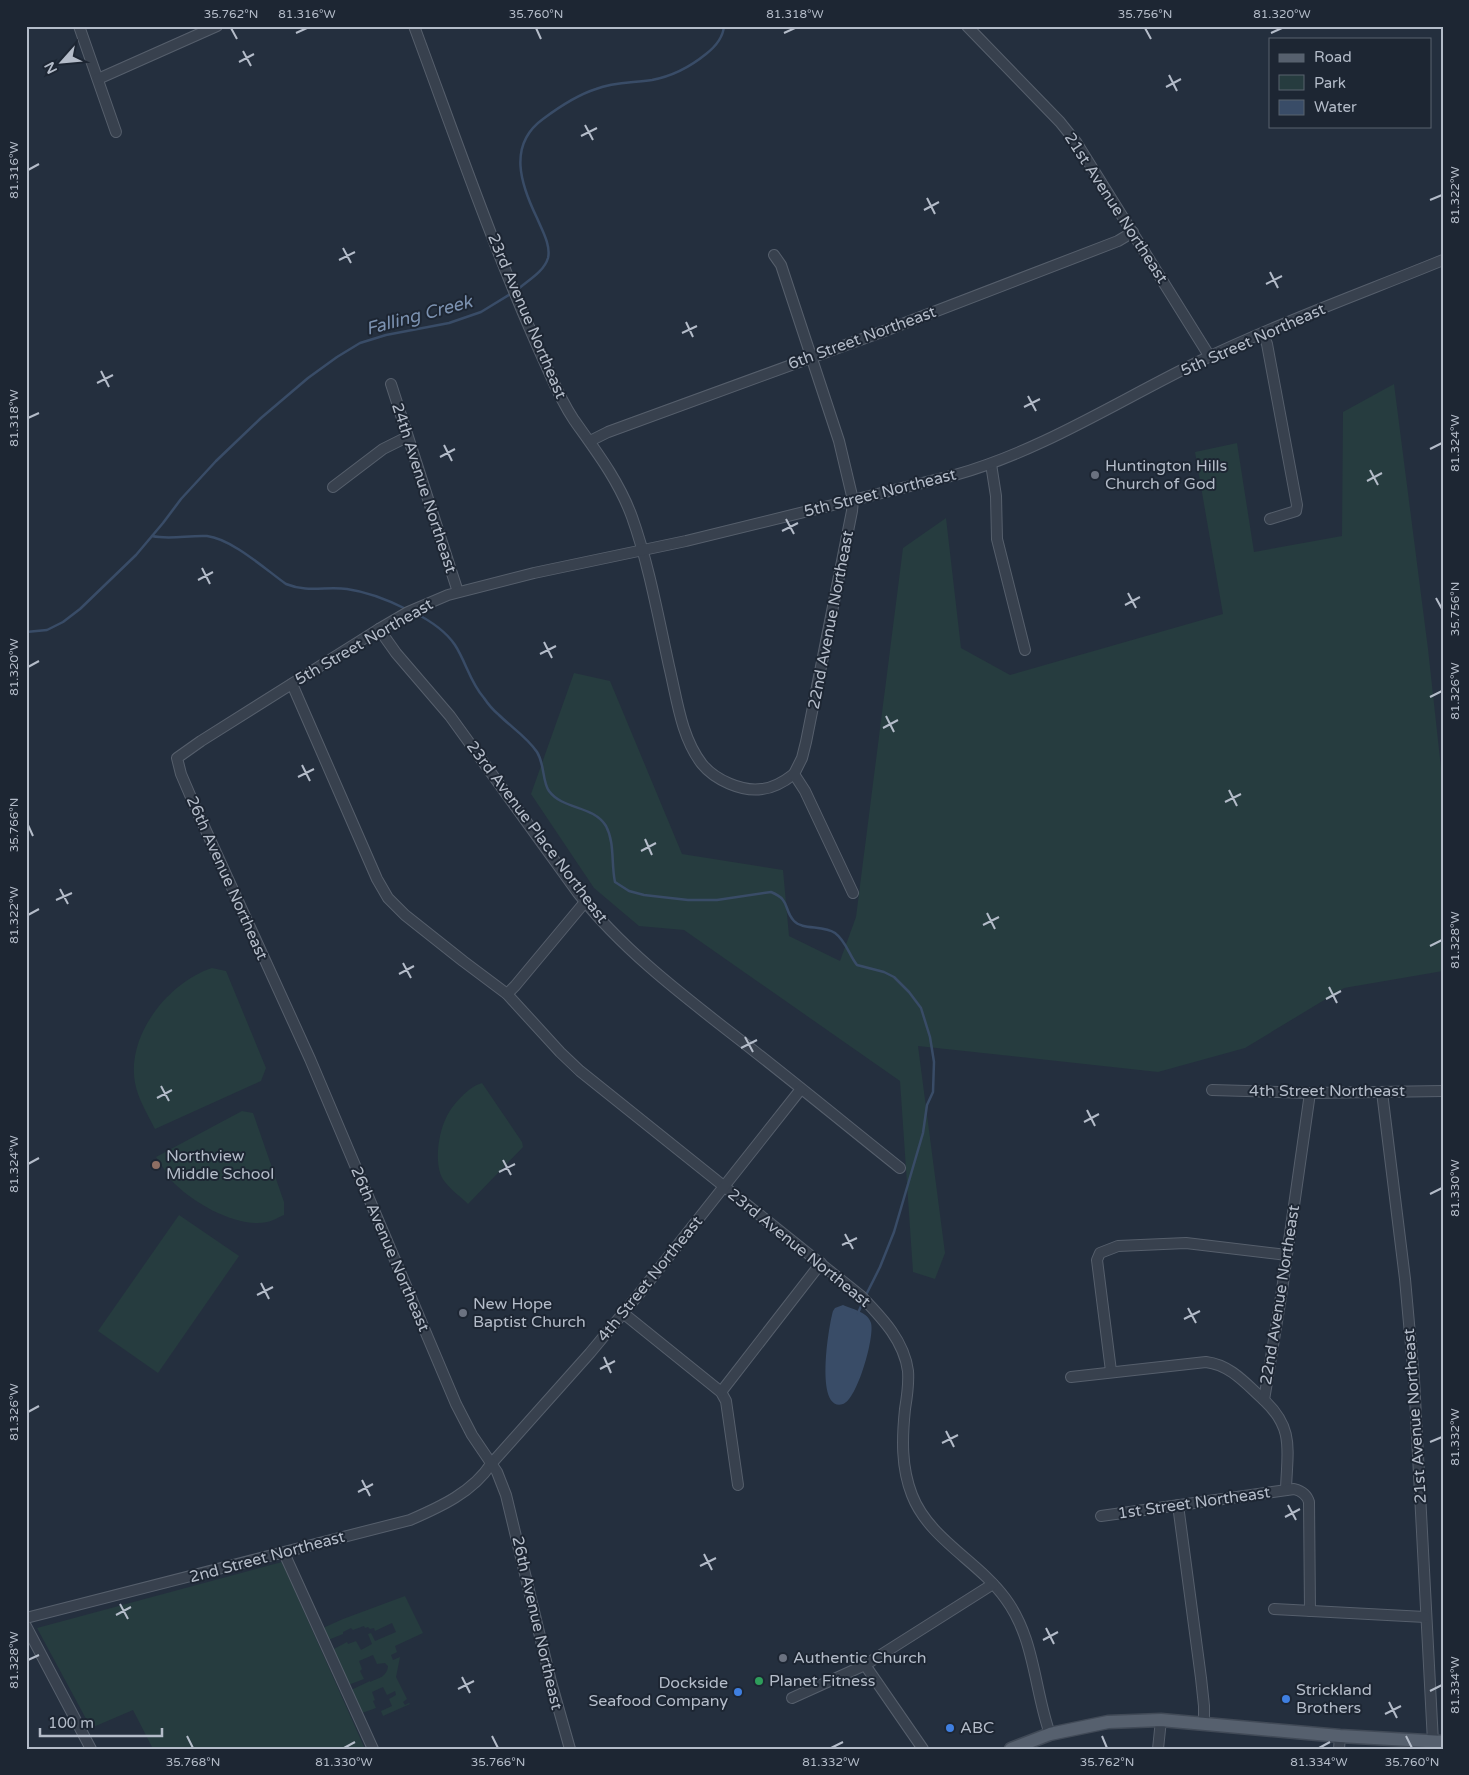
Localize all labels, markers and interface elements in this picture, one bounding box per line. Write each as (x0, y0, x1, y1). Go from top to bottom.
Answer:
text: 35.762°N (204, 7, 258, 21)
text: 81.316°W (278, 7, 336, 21)
text: 35.760°N (509, 7, 563, 21)
text: 81.318°W (766, 7, 824, 21)
text: 35.756°N (1118, 7, 1172, 21)
text: 81.320°W (1253, 7, 1311, 21)
north arrow (38, 38, 88, 88)
legend (1269, 38, 1432, 128)
text: Road (1314, 48, 1352, 66)
text: N (41, 59, 61, 77)
text: Park (1314, 74, 1346, 92)
text: Water (1314, 98, 1357, 116)
street label: 21st Avenue Northeast (1060, 129, 1172, 287)
text: 81.316°W (7, 141, 21, 199)
text: 81.322°W (1448, 166, 1462, 224)
street label: 23rd Avenue Northeast (483, 230, 571, 402)
water label: Falling Creek (363, 290, 476, 340)
street label: 5th Street Northeast (1178, 299, 1328, 381)
street label: 6th Street Northeast (785, 302, 939, 374)
text: 81.318°W (7, 389, 21, 447)
street label: 24th Avenue Northeast (387, 400, 461, 576)
text: 81.324°W (1448, 414, 1462, 472)
place label: Huntington Hills Church of God (1105, 456, 1227, 494)
street label: 5th Street Northeast (802, 464, 958, 522)
marker: Huntington Hills Church of God (1089, 469, 1101, 481)
street label: 22nd Avenue Northeast (804, 529, 858, 711)
text: 35.756°N (1448, 582, 1462, 636)
street label: 5th Street Northeast (291, 594, 437, 690)
text: 81.320°W (7, 638, 21, 696)
text: 81.326°W (1448, 662, 1462, 720)
street label: 23rd Avenue Place Northeast (462, 737, 612, 927)
street label: 26th Avenue Northeast (182, 793, 272, 963)
text: 35.766°N (7, 798, 21, 852)
text: 81.322°W (7, 886, 21, 944)
text: 81.328°W (1448, 911, 1462, 969)
street label: 4th Street Northeast (1249, 1081, 1405, 1101)
text: 81.324°W (7, 1135, 21, 1193)
place label: Northview Middle School (166, 1146, 274, 1184)
marker: Northview Middle School (150, 1159, 162, 1171)
text: 81.330°W (1448, 1159, 1462, 1217)
street label: 26th Avenue Northeast (346, 1163, 434, 1335)
street label: 23rd Avenue Northeast (724, 1184, 874, 1312)
street label: 22nd Avenue Northeast (1256, 1204, 1304, 1386)
street label: 4th Street Northeast (593, 1212, 707, 1346)
place label: New Hope Baptist Church (473, 1294, 586, 1332)
marker: New Hope Baptist Church (457, 1307, 469, 1319)
street label: 21st Avenue Northeast (1399, 1328, 1431, 1504)
text: 81.326°W (7, 1383, 21, 1441)
text: 81.332°W (1448, 1408, 1462, 1466)
street label: 1st Street Northeast (1116, 1482, 1272, 1524)
street label: 2nd Street Northeast (187, 1527, 347, 1587)
street label: 26th Avenue Northeast (507, 1534, 567, 1712)
text: 81.328°W (7, 1631, 21, 1689)
place label: Authentic Church (793, 1648, 926, 1668)
marker: Authentic Church (777, 1652, 789, 1664)
text: 81.334°W (1448, 1656, 1462, 1714)
place label: Planet Fitness (769, 1671, 876, 1691)
place label: Dockside Seafood Company (588, 1673, 728, 1711)
marker: Planet Fitness (753, 1675, 765, 1687)
place label: Strickland Brothers (1296, 1680, 1372, 1718)
marker: Dockside Seafood Company (732, 1686, 744, 1698)
marker: Strickland Brothers (1280, 1693, 1292, 1705)
scale bar (40, 1705, 162, 1737)
text: 100 m (48, 1714, 94, 1732)
place label: ABC (960, 1718, 994, 1738)
marker: ABC (944, 1722, 956, 1734)
text: 35.768°N (166, 1755, 220, 1769)
text: 81.330°W (315, 1755, 373, 1769)
text: 35.766°N (471, 1755, 525, 1769)
text: 81.332°W (802, 1755, 860, 1769)
text: 35.762°N (1080, 1755, 1134, 1769)
text: 81.334°W (1290, 1755, 1348, 1769)
text: 35.760°N (1385, 1755, 1439, 1769)

